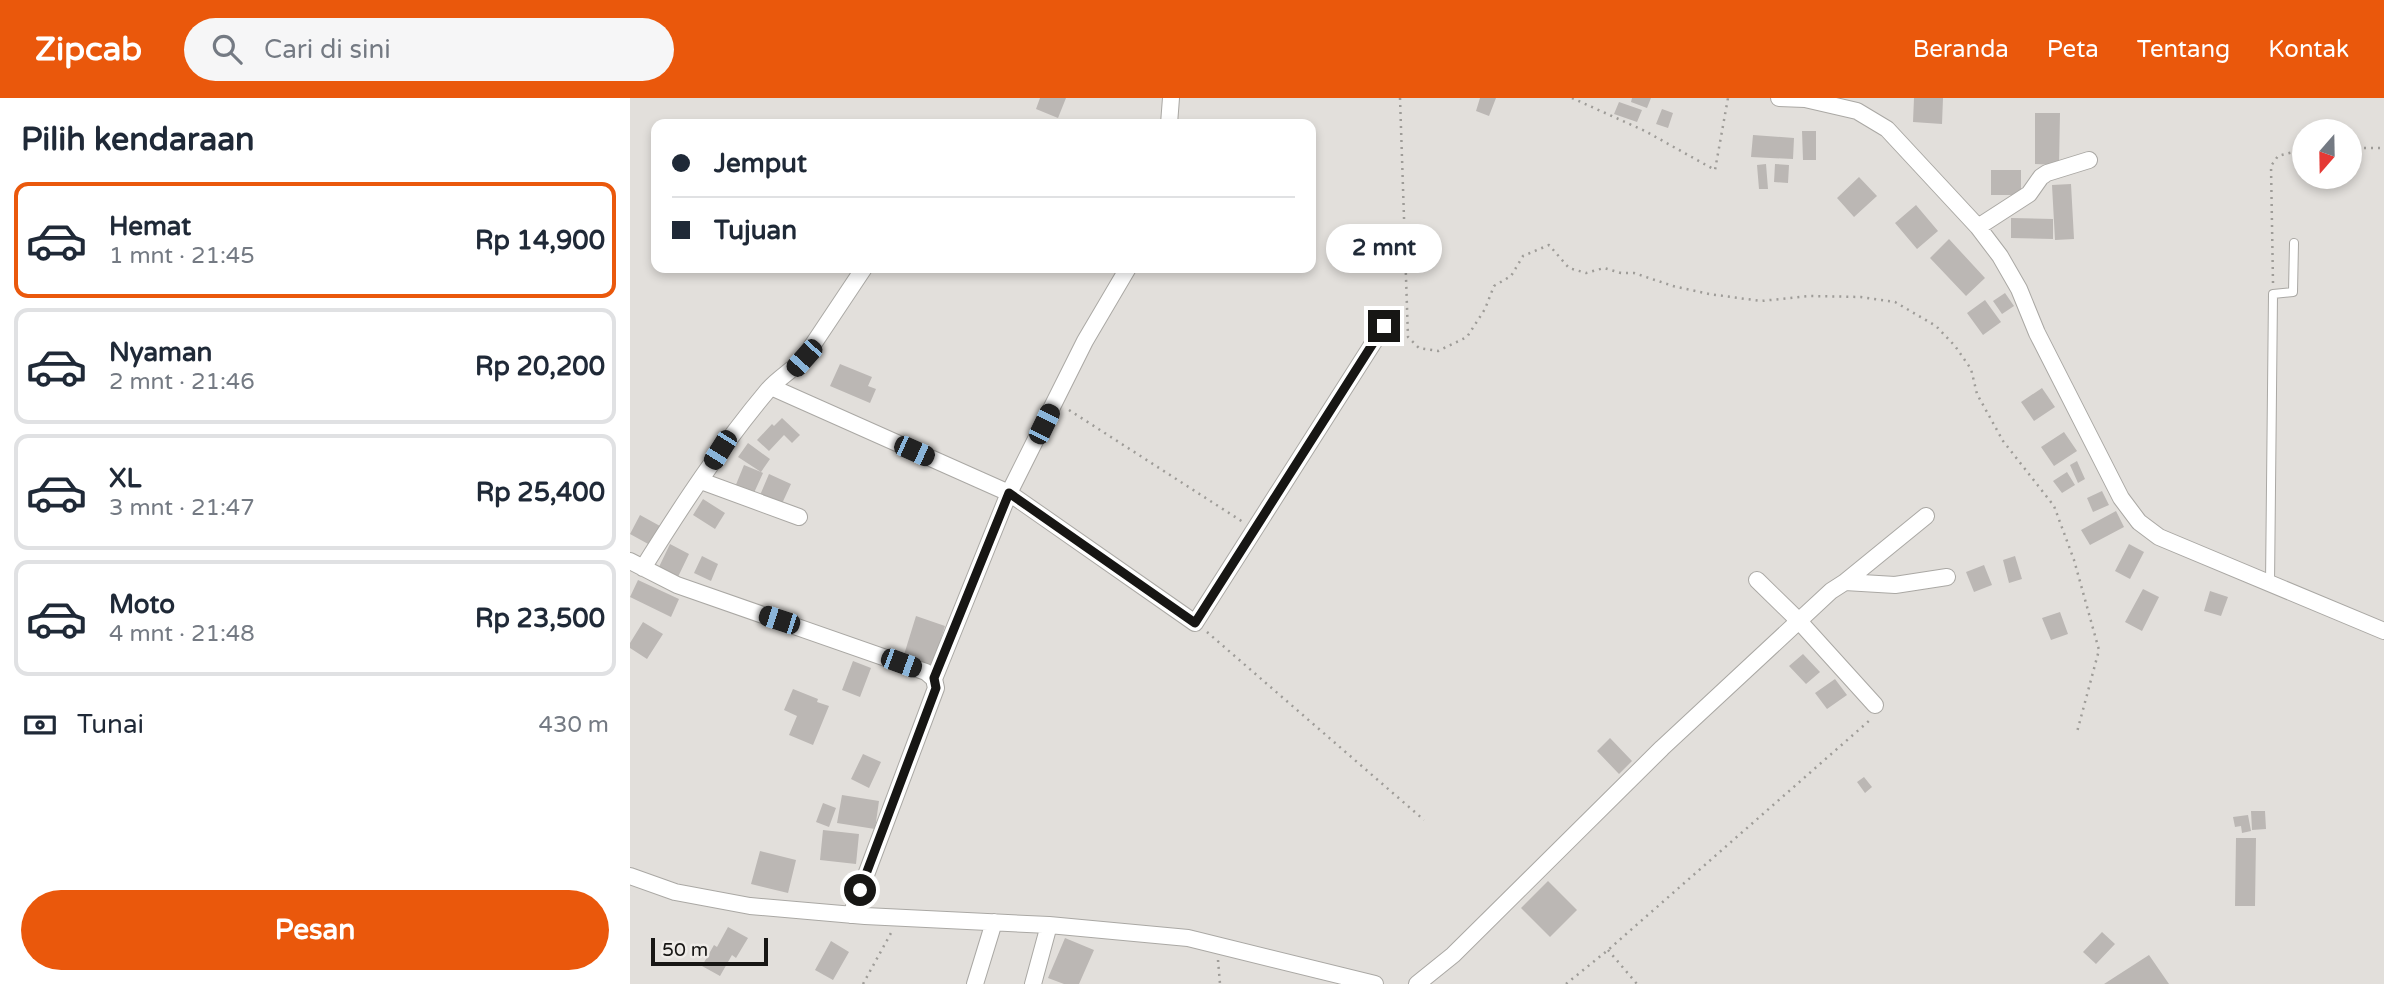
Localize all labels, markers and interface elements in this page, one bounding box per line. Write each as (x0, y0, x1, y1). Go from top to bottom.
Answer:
search box (184, 18, 674, 81)
text: Zipcab (35, 30, 142, 69)
icon: search (208, 30, 246, 68)
text: Cari di sini (264, 34, 391, 65)
text: Beranda (1913, 35, 2009, 64)
text: Peta (2047, 35, 2099, 64)
text: Tentang (2137, 35, 2230, 64)
text: Kontak (2268, 35, 2349, 64)
north arrow (2292, 119, 2362, 189)
map controls (2292, 119, 2362, 189)
text: Pilih kendaraan (21, 121, 255, 159)
text: Jemput (714, 148, 807, 179)
icon: car (25, 209, 88, 272)
text: Hemat (109, 211, 191, 242)
text: Tujuan (714, 215, 797, 246)
callout: 2 mnt (1326, 224, 1442, 274)
text: Rp 14,900 (475, 225, 605, 256)
text: 2 mnt (1352, 234, 1416, 262)
text: 1 mnt · 21:45 (109, 242, 255, 270)
route end (1368, 310, 1400, 342)
icon: car (25, 335, 88, 398)
car (783, 335, 826, 381)
text: Nyaman (109, 337, 212, 368)
text: Rp 20,200 (475, 351, 605, 382)
text: 2 mnt · 21:46 (109, 368, 255, 396)
car (1026, 401, 1063, 447)
car (700, 427, 741, 473)
car (891, 433, 938, 469)
icon: car (25, 461, 88, 524)
text: XL (109, 463, 141, 494)
text: Rp 25,400 (476, 477, 605, 508)
text: 3 mnt · 21:47 (109, 494, 255, 522)
icon: car (25, 587, 88, 650)
text: Moto (109, 589, 175, 620)
text: Rp 23,500 (475, 603, 605, 634)
car (756, 604, 803, 636)
text: 4 mnt · 21:48 (109, 620, 255, 648)
car (878, 646, 925, 680)
icon: cash (21, 706, 59, 744)
text: Tunai (77, 709, 144, 740)
text: 430 m (539, 711, 609, 739)
route start (844, 874, 876, 906)
button: Pesan (21, 890, 609, 970)
scale bar (651, 935, 768, 967)
text: 50 m (662, 939, 708, 961)

